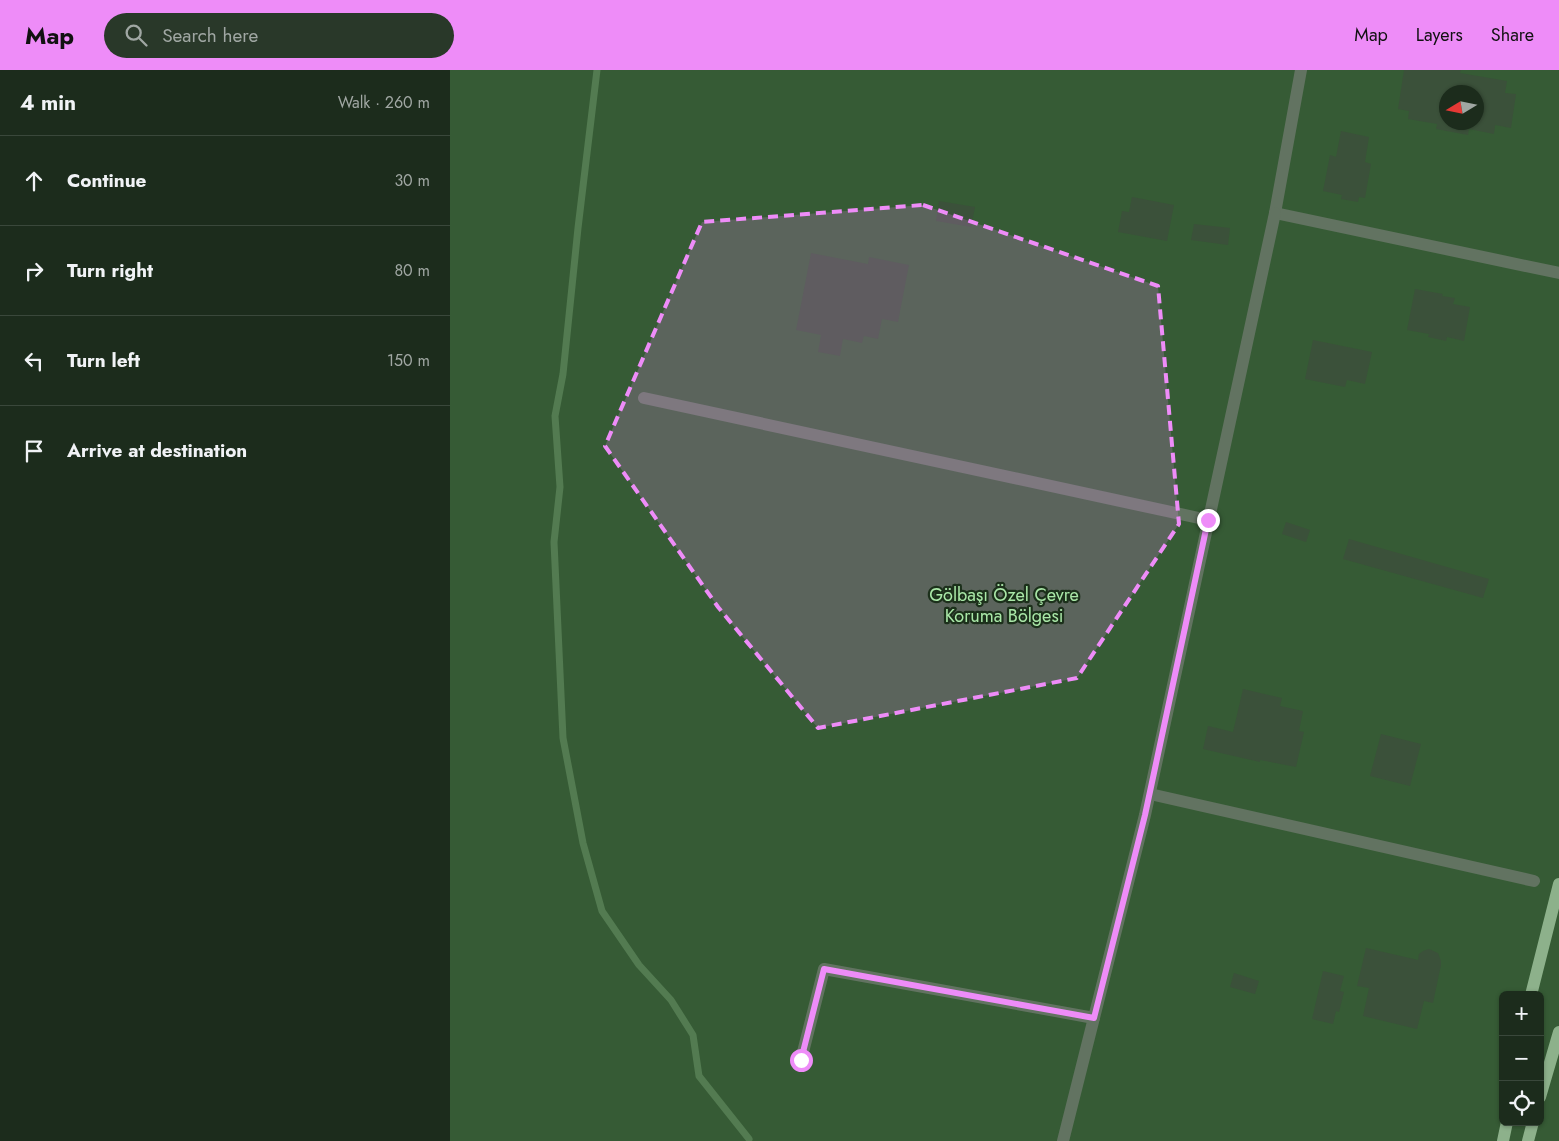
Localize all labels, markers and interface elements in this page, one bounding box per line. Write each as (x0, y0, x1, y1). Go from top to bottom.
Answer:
search box (104, 13, 454, 58)
text: Map (25, 18, 74, 53)
icon: search (122, 21, 150, 49)
text: Search here (162, 22, 258, 49)
text: Map (1354, 22, 1388, 48)
text: Layers (1416, 22, 1463, 48)
text: Share (1491, 22, 1534, 48)
north arrow (1439, 85, 1484, 130)
text: 4 min (20, 88, 76, 118)
text: Walk · 260 m (338, 91, 430, 114)
icon: ahead (20, 167, 48, 195)
text: Continue (67, 167, 146, 194)
text: 30 m (394, 169, 430, 192)
icon: right (20, 257, 48, 285)
text: Turn right (67, 257, 153, 284)
text: 80 m (394, 259, 430, 282)
icon: left (20, 347, 48, 375)
text: Turn left (67, 347, 140, 374)
text: 150 m (387, 349, 430, 372)
icon: arrive (20, 437, 48, 465)
text: Arrive at destination (67, 437, 247, 464)
route end (1197, 509, 1220, 532)
park label: Gölbaşı Özel Çevre Koruma Bölgesi (929, 582, 1079, 629)
map controls (1499, 991, 1544, 1126)
button: + (1499, 991, 1544, 1036)
button: − (1499, 1036, 1544, 1081)
route start (790, 1049, 813, 1072)
button: locate (1499, 1081, 1544, 1126)

